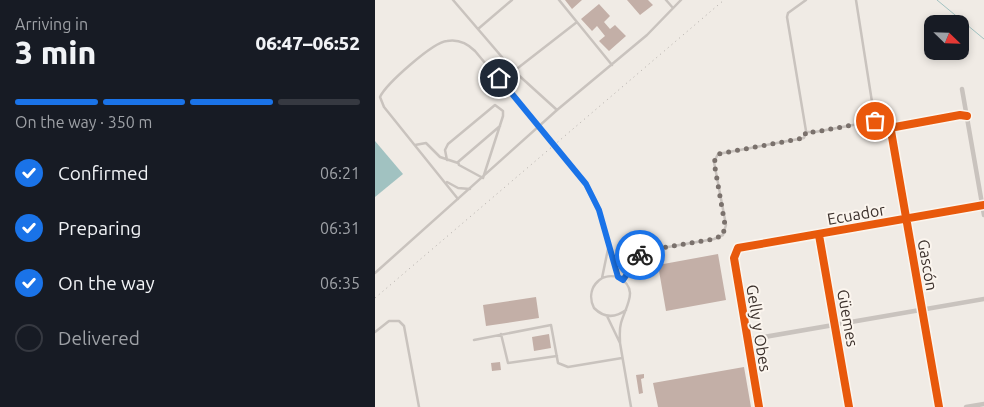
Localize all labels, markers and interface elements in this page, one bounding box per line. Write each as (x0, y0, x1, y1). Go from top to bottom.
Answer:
text: Arriving in (15, 15, 88, 33)
north arrow (924, 15, 969, 60)
map controls (924, 15, 969, 60)
text: 06:47–06:52 (255, 32, 360, 54)
text: 3 min (15, 34, 96, 70)
pin (478, 57, 520, 99)
icon: home (485, 64, 513, 92)
pin (854, 100, 896, 142)
icon: bag (861, 107, 889, 135)
text: On the way · 350 m (15, 113, 152, 131)
icon: check (15, 159, 43, 187)
text: Confirmed (58, 162, 149, 184)
text: 06:21 (320, 164, 360, 182)
street label: Ecuador (826, 200, 886, 228)
icon: check (15, 214, 43, 242)
text: Preparing (58, 217, 142, 239)
text: 06:31 (320, 219, 360, 237)
courier (615, 230, 665, 280)
street label: Gascón (915, 238, 941, 292)
icon: bike (626, 241, 654, 269)
icon: check (15, 269, 43, 297)
text: On the way (58, 272, 155, 294)
text: 06:35 (320, 274, 360, 292)
street label: Gelly y Obes (743, 283, 775, 373)
street label: Güemes (834, 288, 862, 348)
text: Delivered (58, 327, 140, 349)

